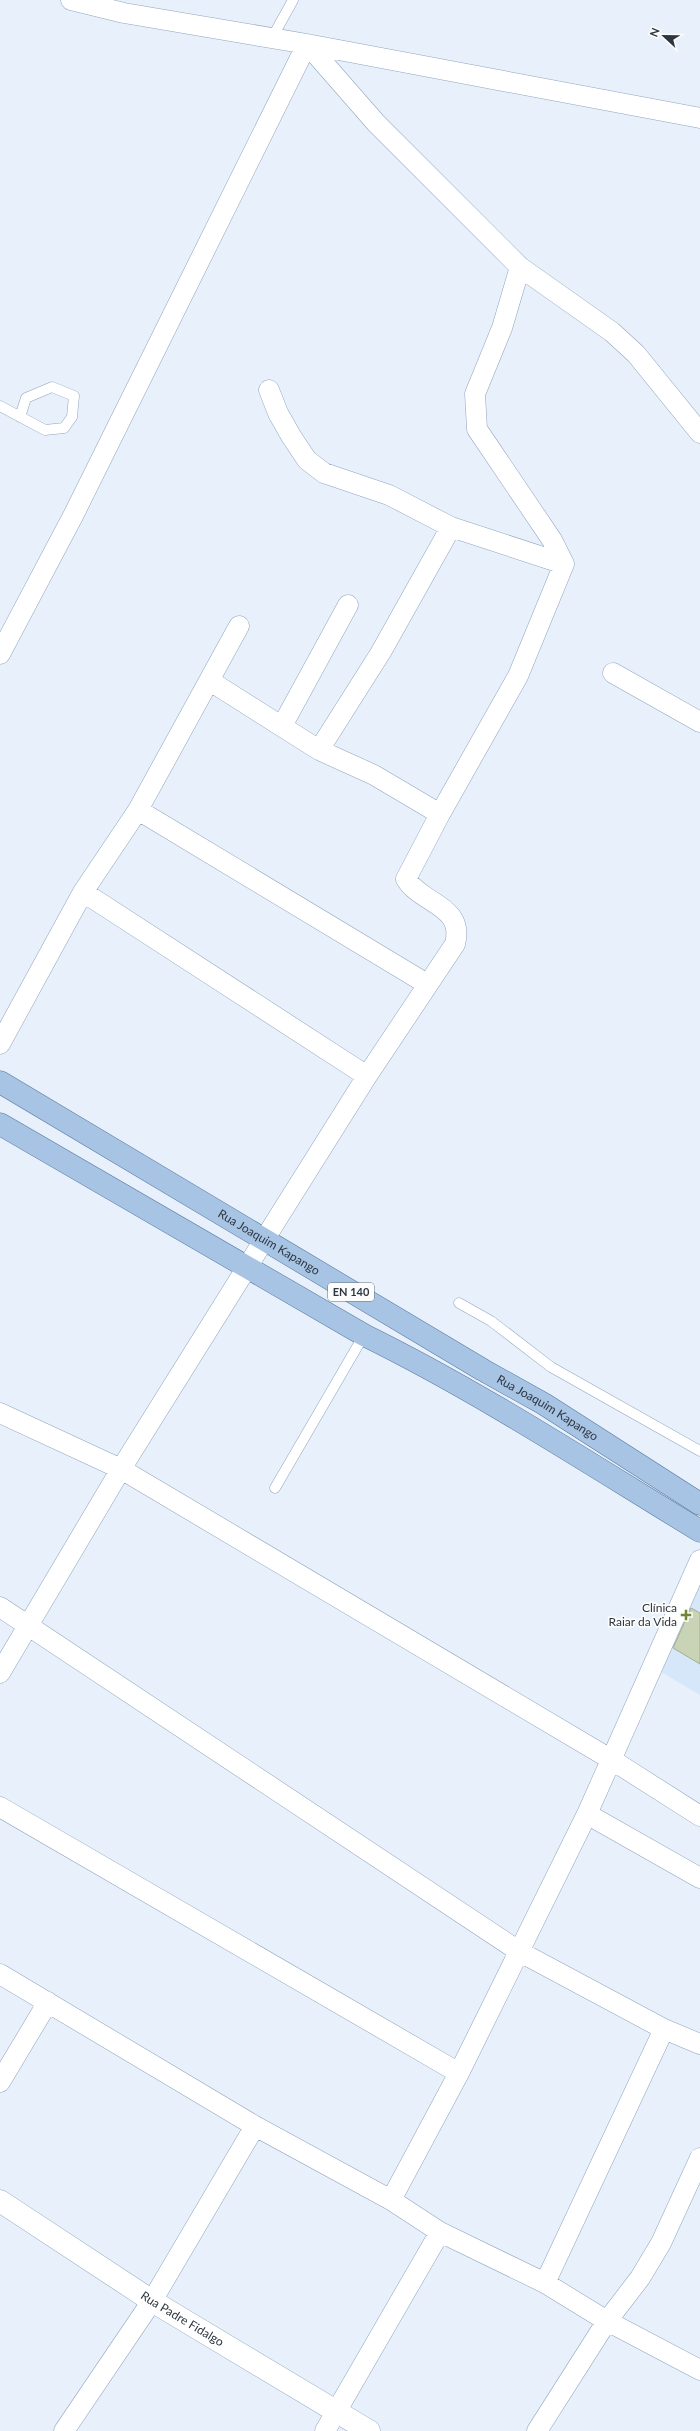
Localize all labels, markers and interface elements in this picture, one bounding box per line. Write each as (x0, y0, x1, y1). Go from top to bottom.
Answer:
north arrow (644, 16, 684, 56)
text: N (647, 26, 662, 38)
street label: Rua Joaquim Kapango (215, 1206, 323, 1278)
road number: EN 140 (328, 1283, 374, 1301)
street label: Rua Joaquim Kapango (494, 1371, 601, 1444)
place label: Clínica Raiar da Vida (609, 1600, 677, 1629)
marker: Clínica Raiar da Vida (680, 1609, 692, 1621)
street label: Rua Padre Fidalgo (138, 2288, 227, 2349)

